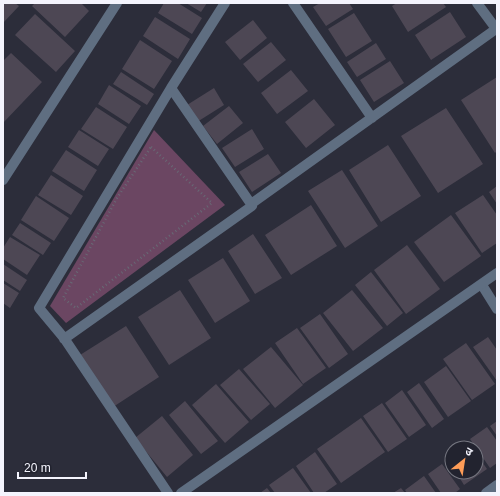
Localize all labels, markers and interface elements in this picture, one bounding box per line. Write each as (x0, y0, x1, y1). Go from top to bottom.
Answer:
north arrow (444, 440, 484, 480)
text: उ (463, 445, 475, 458)
scale bar (18, 454, 86, 480)
text: 20 m (24, 461, 51, 475)

